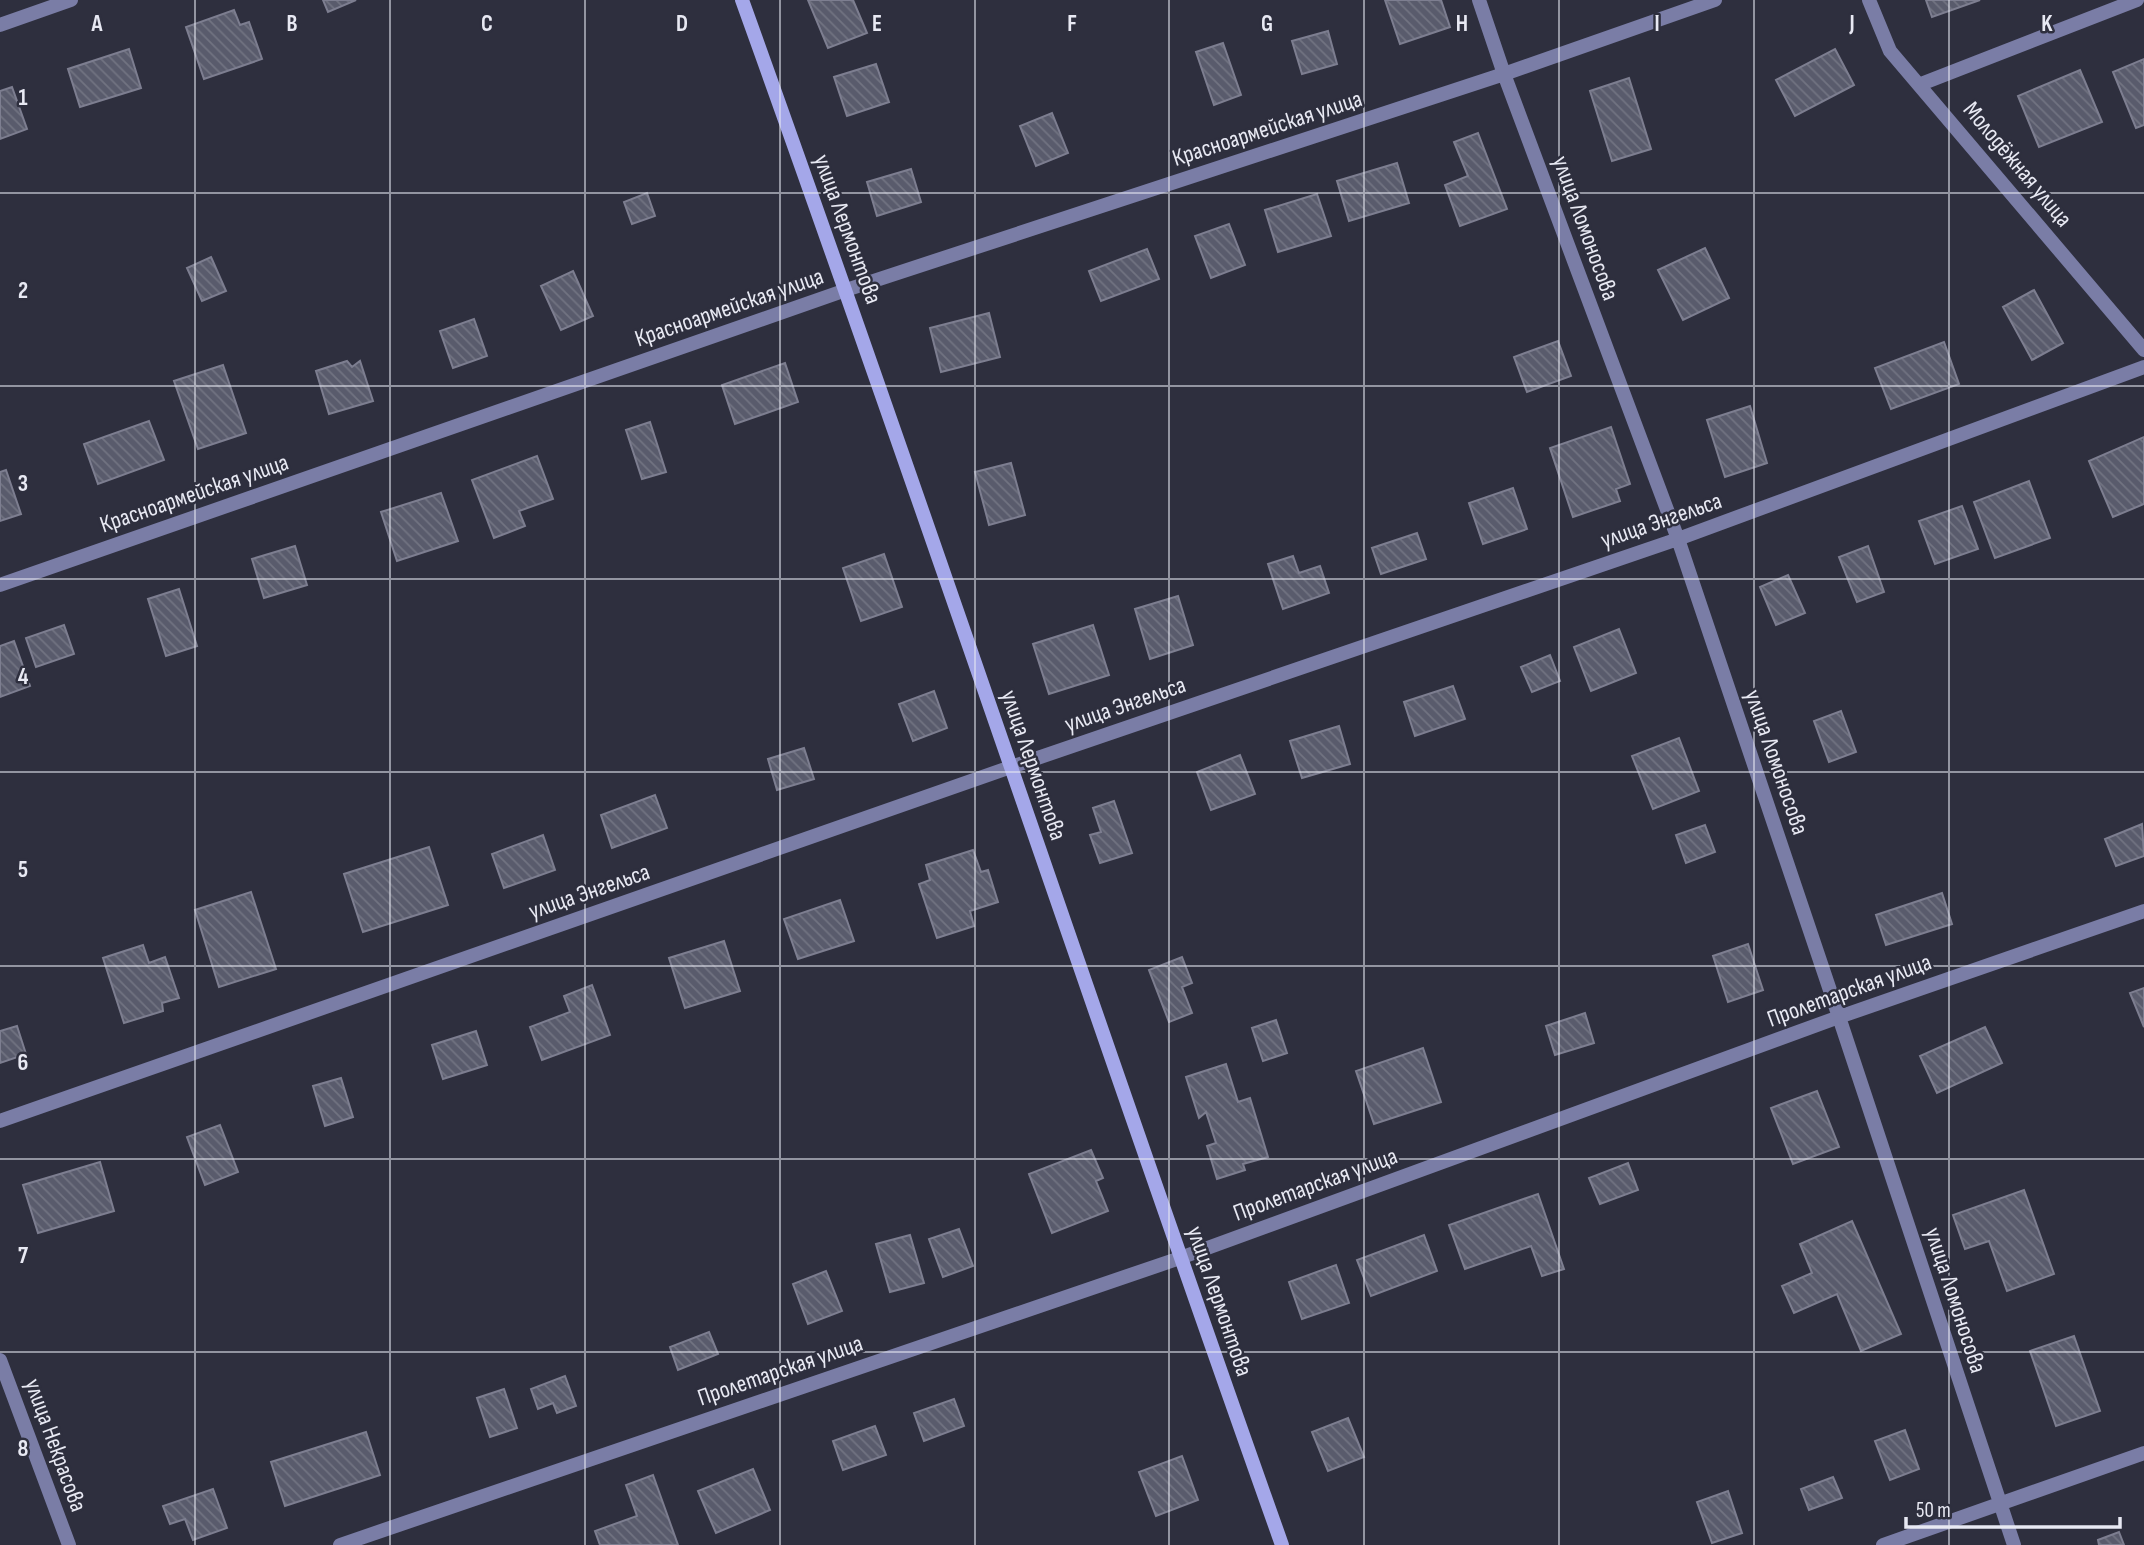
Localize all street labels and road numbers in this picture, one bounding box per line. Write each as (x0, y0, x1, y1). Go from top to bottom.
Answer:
street label: Красноармейская улица (1169, 84, 1366, 173)
street label: Молодёжная улица (1957, 96, 2078, 233)
street label: улица Лермонтова (807, 150, 888, 308)
street label: улица Ломоносова (1546, 152, 1625, 304)
street label: Красноармейская улица (631, 262, 827, 353)
street label: Красноармейская улица (96, 448, 292, 539)
street label: улица Энгельса (1597, 486, 1726, 555)
street label: улица Энгельса (1061, 670, 1190, 739)
street label: улица Лермонтова (994, 686, 1073, 844)
street label: улица Ломоносова (1738, 686, 1815, 838)
street label: улица Энгельса (525, 857, 654, 926)
street label: Пролетарская улица (1763, 947, 1935, 1034)
street label: Пролетарская улица (1229, 1141, 1401, 1228)
street label: улица Лермонтова (1180, 1222, 1259, 1380)
street label: улица Ломоносова (1918, 1224, 1993, 1377)
street label: Пролетарская улица (694, 1329, 866, 1412)
street label: улица Некрасова (18, 1375, 93, 1516)

